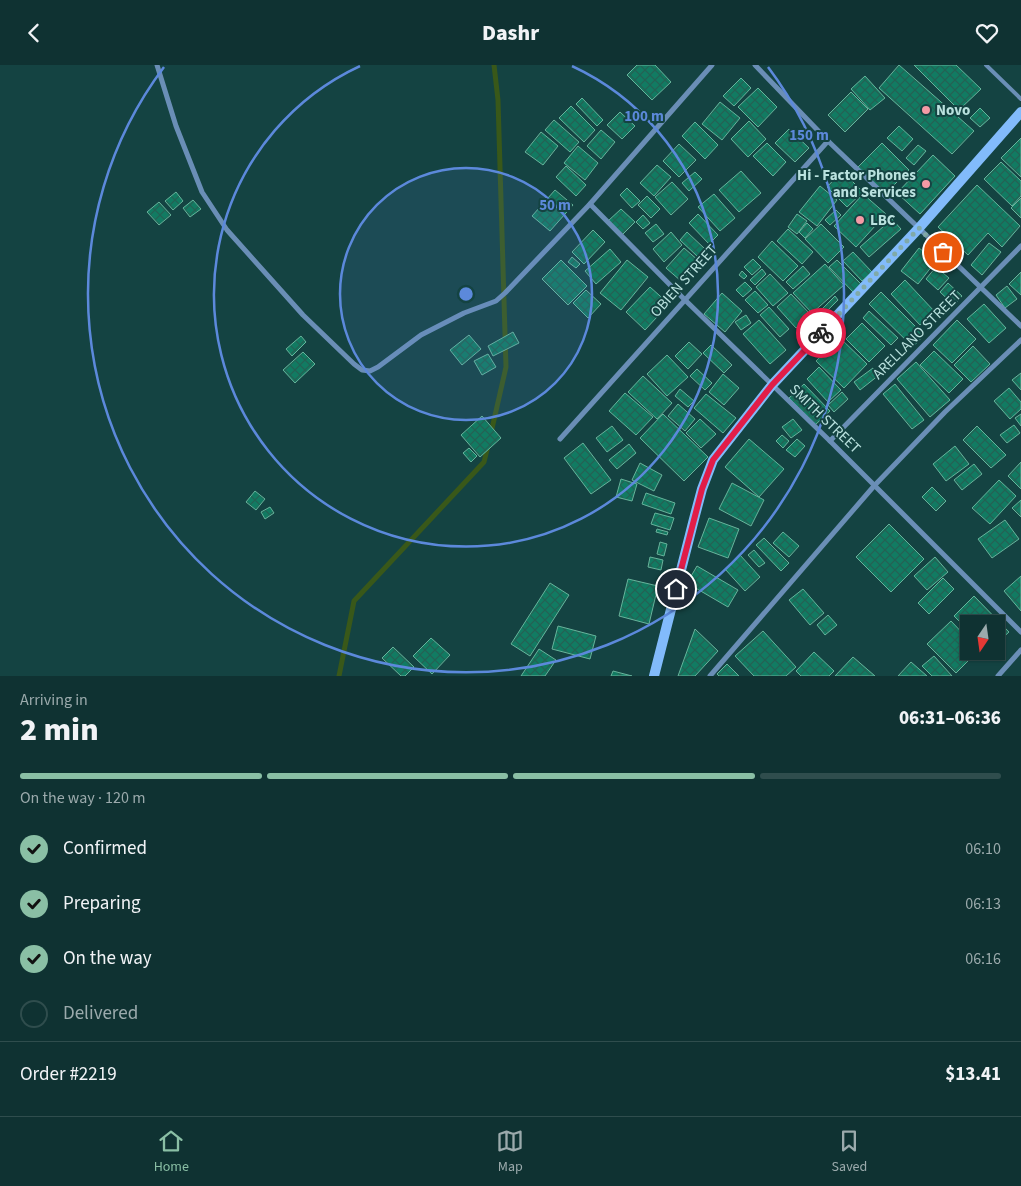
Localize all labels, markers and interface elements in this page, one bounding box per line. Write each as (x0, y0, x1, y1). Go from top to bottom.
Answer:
text: Dashr (482, 17, 539, 49)
icon: back (20, 19, 48, 47)
icon: heart (973, 19, 1001, 47)
place label: Novo (936, 100, 970, 121)
marker: Novo (920, 104, 932, 116)
text: 100 m (624, 106, 664, 127)
text: 150 m (789, 125, 829, 146)
place label: Hi - Factor Phones and Services (797, 165, 916, 203)
marker: Hi - Factor Phones and Services (920, 178, 932, 190)
text: 50 m (539, 195, 571, 216)
place label: LBC (870, 210, 896, 231)
marker: LBC (854, 214, 866, 226)
pin (922, 231, 964, 273)
icon: bag (929, 238, 957, 266)
street label: OBIEN STREET (646, 240, 722, 322)
centre of rings (457, 285, 475, 303)
street label: ARELLANO STREET (868, 286, 966, 384)
courier (796, 308, 846, 358)
icon: bike (807, 319, 835, 347)
street label: SMITH STREET (785, 380, 865, 458)
pin (655, 568, 697, 610)
icon: home (662, 575, 690, 603)
north arrow (960, 615, 1005, 660)
map controls (960, 615, 1005, 660)
text: Arriving in (20, 689, 88, 711)
text: 06:31–06:36 (899, 705, 1001, 732)
text: 2 min (20, 707, 99, 753)
text: On the way · 120 m (20, 787, 145, 809)
icon: check (20, 835, 48, 863)
text: Confirmed (63, 835, 147, 862)
text: 06:10 (965, 838, 1001, 860)
icon: check (20, 890, 48, 918)
text: Preparing (63, 890, 141, 917)
text: 06:13 (965, 893, 1001, 915)
icon: check (20, 945, 48, 973)
text: On the way (63, 945, 152, 972)
text: 06:16 (965, 948, 1001, 970)
text: Delivered (63, 1000, 138, 1027)
text: Order #2219 (20, 1061, 117, 1088)
text: $13.41 (945, 1061, 1001, 1088)
tab: Home (154, 1127, 189, 1177)
tab: Map (496, 1127, 524, 1177)
tab: Saved (832, 1127, 867, 1177)

